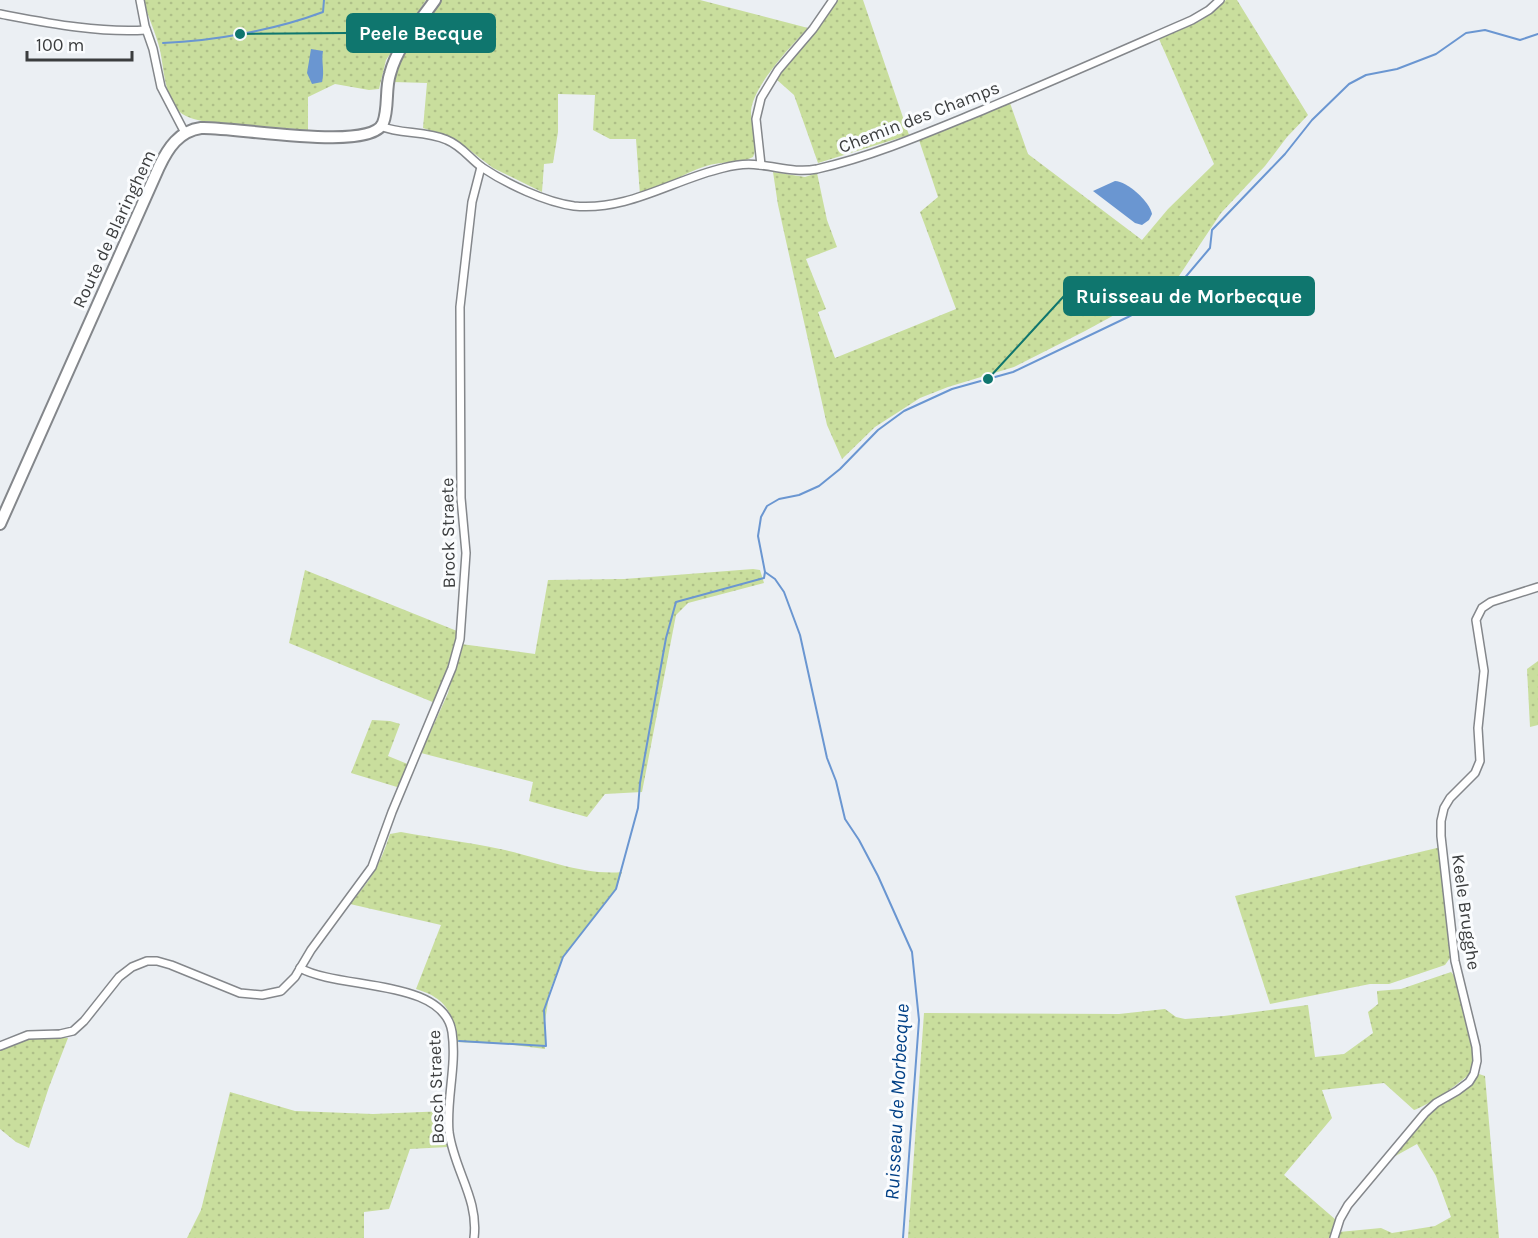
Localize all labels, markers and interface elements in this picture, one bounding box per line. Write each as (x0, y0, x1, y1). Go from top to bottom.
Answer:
callout: Peele Becque (347, 14, 495, 52)
text: Peele Becque (359, 22, 483, 45)
scale bar (27, 24, 132, 62)
text: 100 m (36, 34, 84, 56)
street label: Chemin des Champs (835, 76, 1003, 158)
street label: Route de Blaringhem (68, 146, 160, 312)
callout: Ruisseau de Morbecque (1064, 277, 1314, 315)
text: Ruisseau de Morbecque (1076, 285, 1302, 308)
street label: Brock Straete (436, 478, 460, 588)
street label: Keele Brugghe (1447, 853, 1485, 971)
water label: Ruisseau de Morbecque (880, 1003, 914, 1201)
street label: Bosch Straete (423, 1030, 449, 1144)

